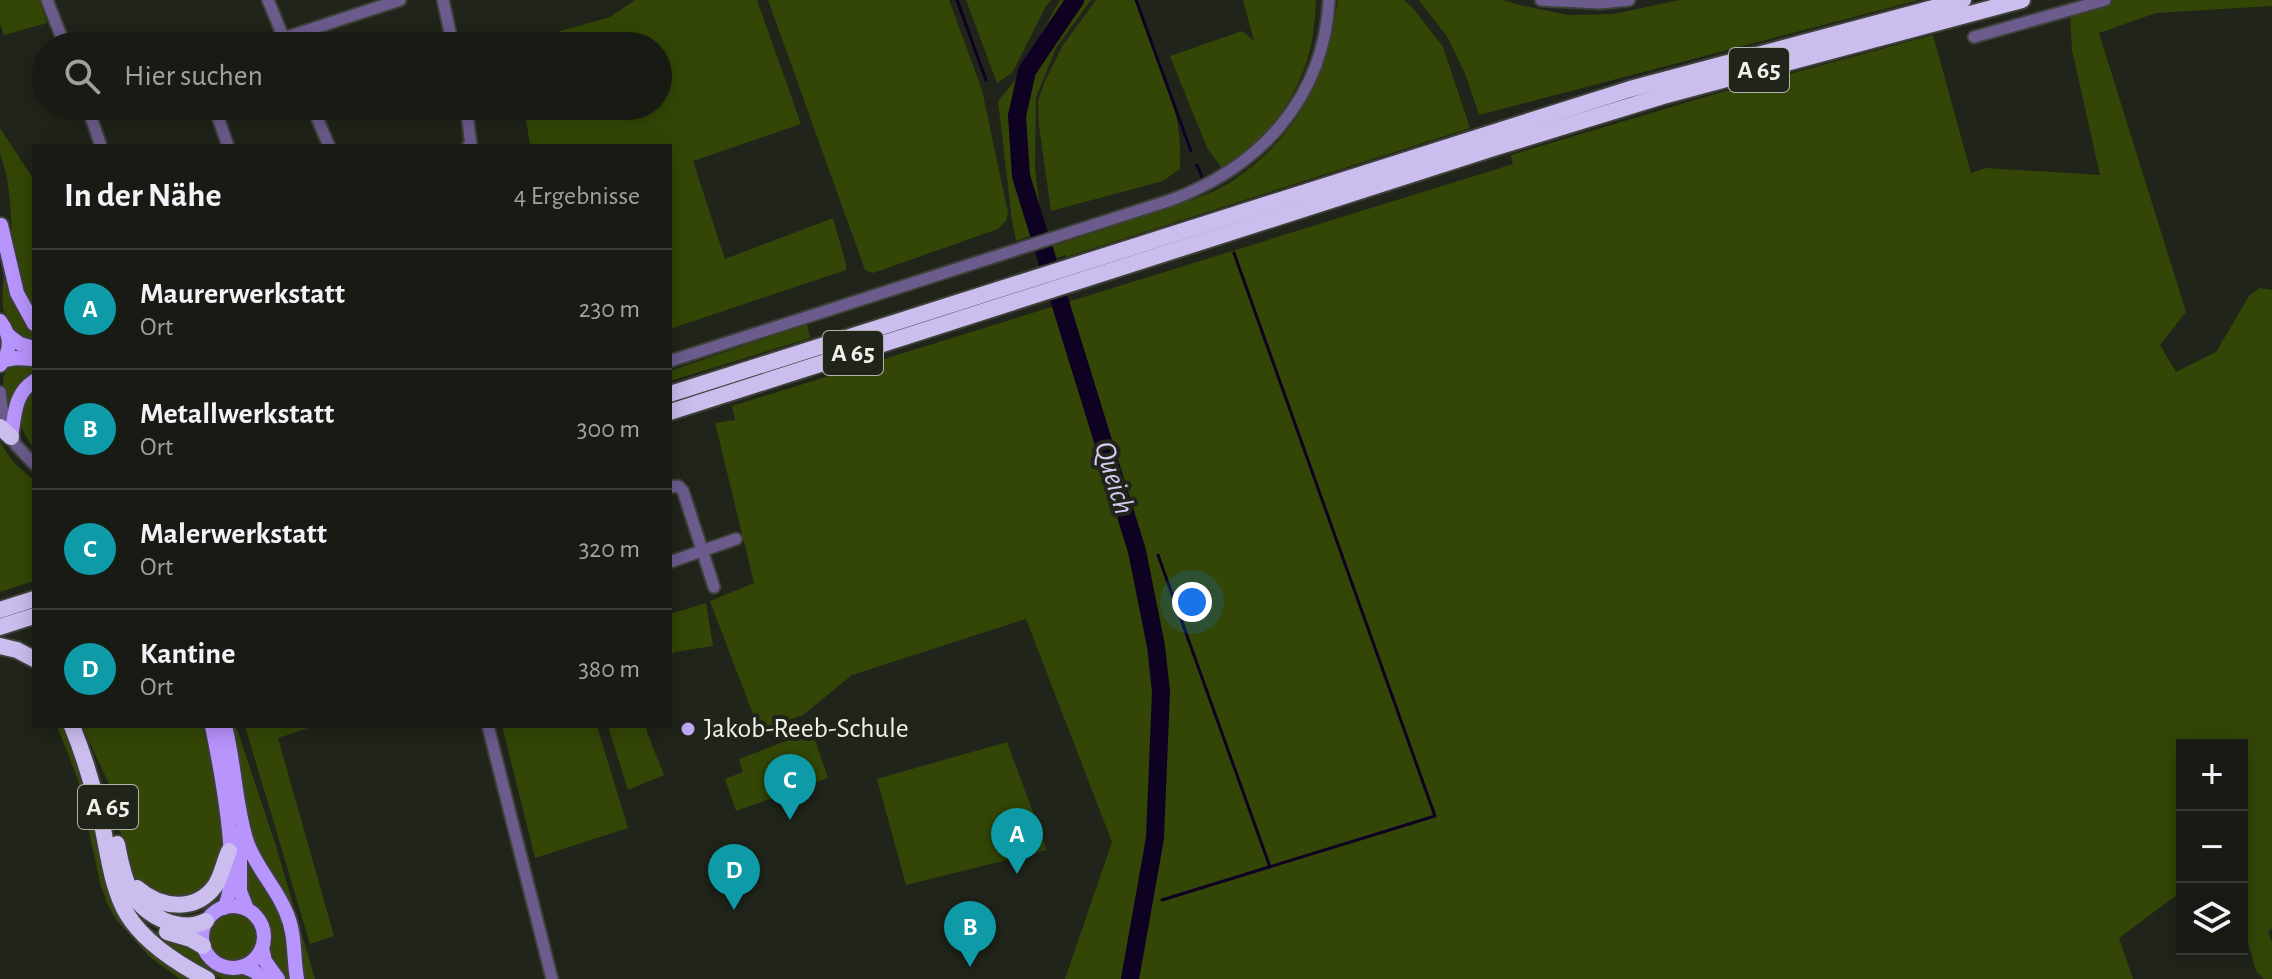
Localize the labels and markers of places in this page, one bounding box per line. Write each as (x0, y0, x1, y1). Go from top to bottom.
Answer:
place label: Jakob-Reeb-Schule (704, 715, 909, 743)
marker: Jakob-Reeb-Schule (679, 720, 697, 738)
pin: C (764, 754, 816, 820)
pin: A (991, 808, 1043, 874)
pin: D (708, 844, 760, 910)
pin: B (944, 901, 996, 967)

